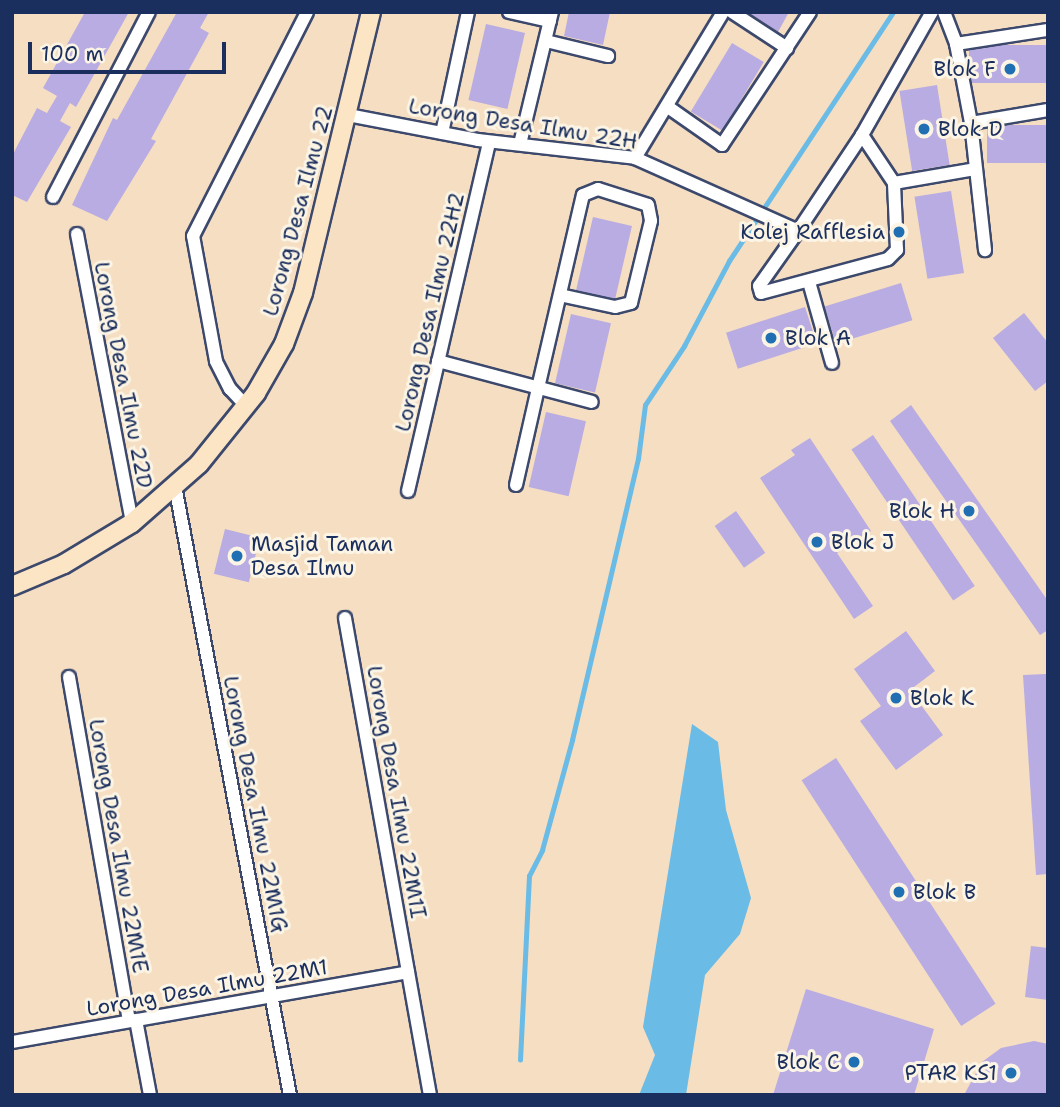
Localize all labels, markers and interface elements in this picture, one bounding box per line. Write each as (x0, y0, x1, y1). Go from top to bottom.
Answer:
scale bar (32, 28, 229, 72)
text: 100 m (41, 40, 104, 68)
place label: Blok F (933, 56, 996, 82)
marker: Blok F (1002, 61, 1018, 77)
street label: Lorong Desa Ilmu 22H (407, 93, 639, 155)
street label: Lorong Desa Ilmu 22 (258, 103, 338, 319)
place label: Blok D (938, 116, 1003, 142)
marker: Blok D (916, 121, 932, 137)
street label: Lorong Desa Ilmu 22H2 (390, 190, 470, 434)
place label: Kolej Rafflesia (740, 219, 885, 245)
marker: Kolej Rafflesia (891, 224, 907, 240)
street label: Lorong Desa Ilmu 22D (89, 260, 157, 490)
place label: Blok A (785, 325, 851, 351)
marker: Blok A (763, 330, 779, 346)
place label: Blok H (889, 498, 955, 524)
marker: Blok H (961, 503, 977, 519)
place label: Blok J (831, 529, 894, 555)
place label: Masjid Taman Desa Ilmu (251, 531, 393, 581)
marker: Blok J (809, 534, 825, 550)
marker: Masjid Taman Desa Ilmu (229, 548, 245, 564)
street label: Lorong Desa Ilmu 22M1I (361, 664, 431, 920)
street label: Lorong Desa Ilmu 22M1G (218, 674, 292, 934)
place label: Blok K (910, 685, 974, 711)
marker: Blok K (888, 690, 904, 706)
street label: Lorong Desa Ilmu 22M1E (83, 717, 153, 975)
place label: Blok B (913, 879, 976, 905)
marker: Blok B (891, 884, 907, 900)
street label: Lorong Desa Ilmu 22M1 (84, 954, 330, 1022)
place label: Blok C (776, 1049, 840, 1075)
marker: Blok C (846, 1054, 862, 1070)
place label: PTAR KS1 (905, 1060, 997, 1086)
marker: PTAR KS1 (1003, 1065, 1019, 1081)

